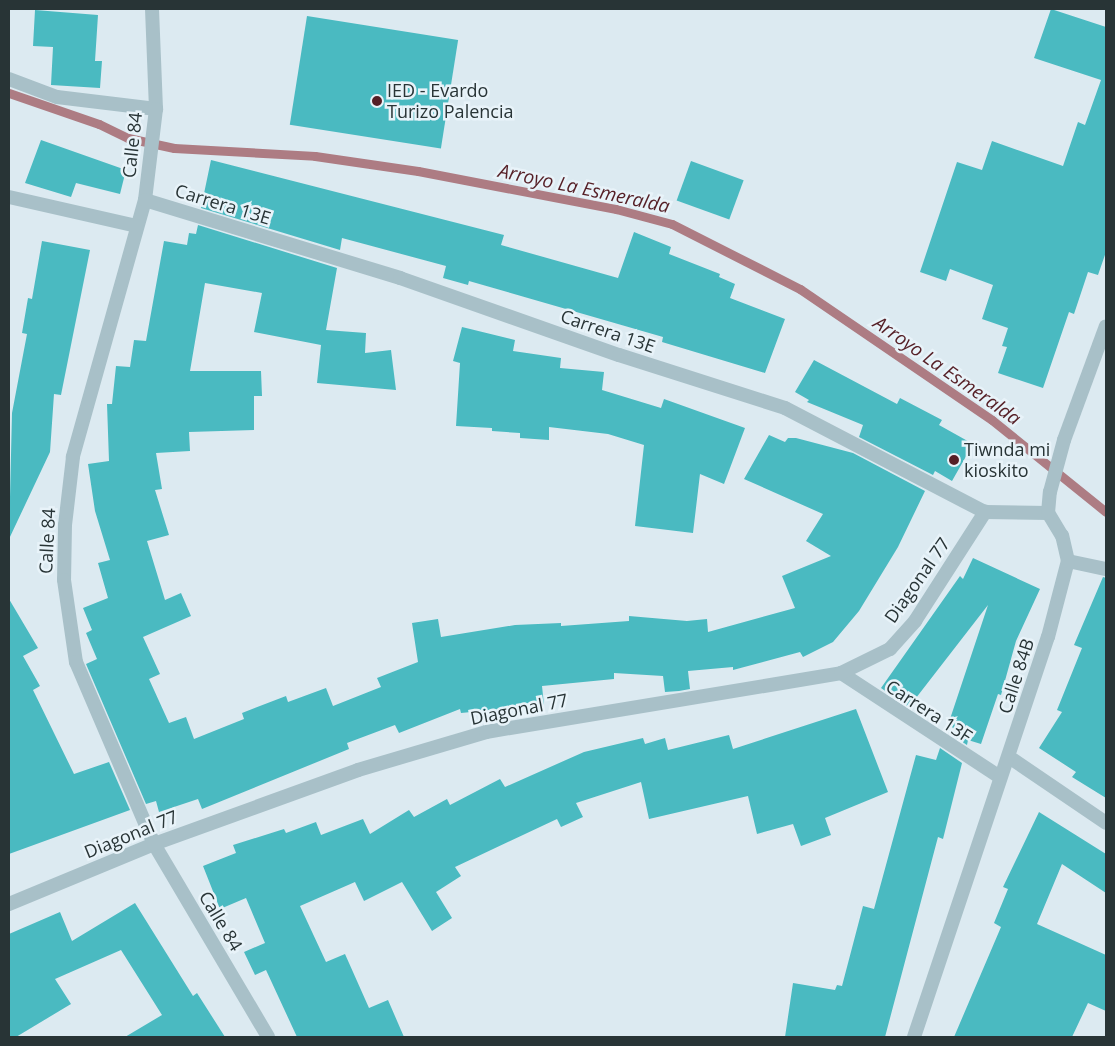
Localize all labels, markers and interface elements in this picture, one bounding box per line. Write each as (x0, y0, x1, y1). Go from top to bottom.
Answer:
place label: IED - Evardo Turizo Palencia (387, 80, 513, 122)
marker: IED - Evardo Turizo Palencia (371, 95, 383, 107)
street label: Calle 84 (118, 111, 146, 179)
water label: Arroyo La Esmeralda (496, 160, 672, 218)
street label: Carrera 13E (173, 179, 273, 229)
street label: Carrera 13E (558, 305, 658, 357)
water label: Arroyo La Esmeralda (869, 312, 1025, 430)
place label: Tiwnda mi kioskito (964, 439, 1050, 482)
marker: Tiwnda mi kioskito (948, 454, 960, 466)
street label: Calle 84 (34, 508, 60, 574)
street label: Diagonal 77 (880, 533, 954, 627)
street label: Calle 84B (994, 636, 1038, 716)
street label: Carrera 13F (882, 675, 976, 747)
street label: Diagonal 77 (468, 689, 570, 729)
street label: Diagonal 77 (81, 805, 181, 863)
street label: Calle 84 (195, 887, 247, 955)

